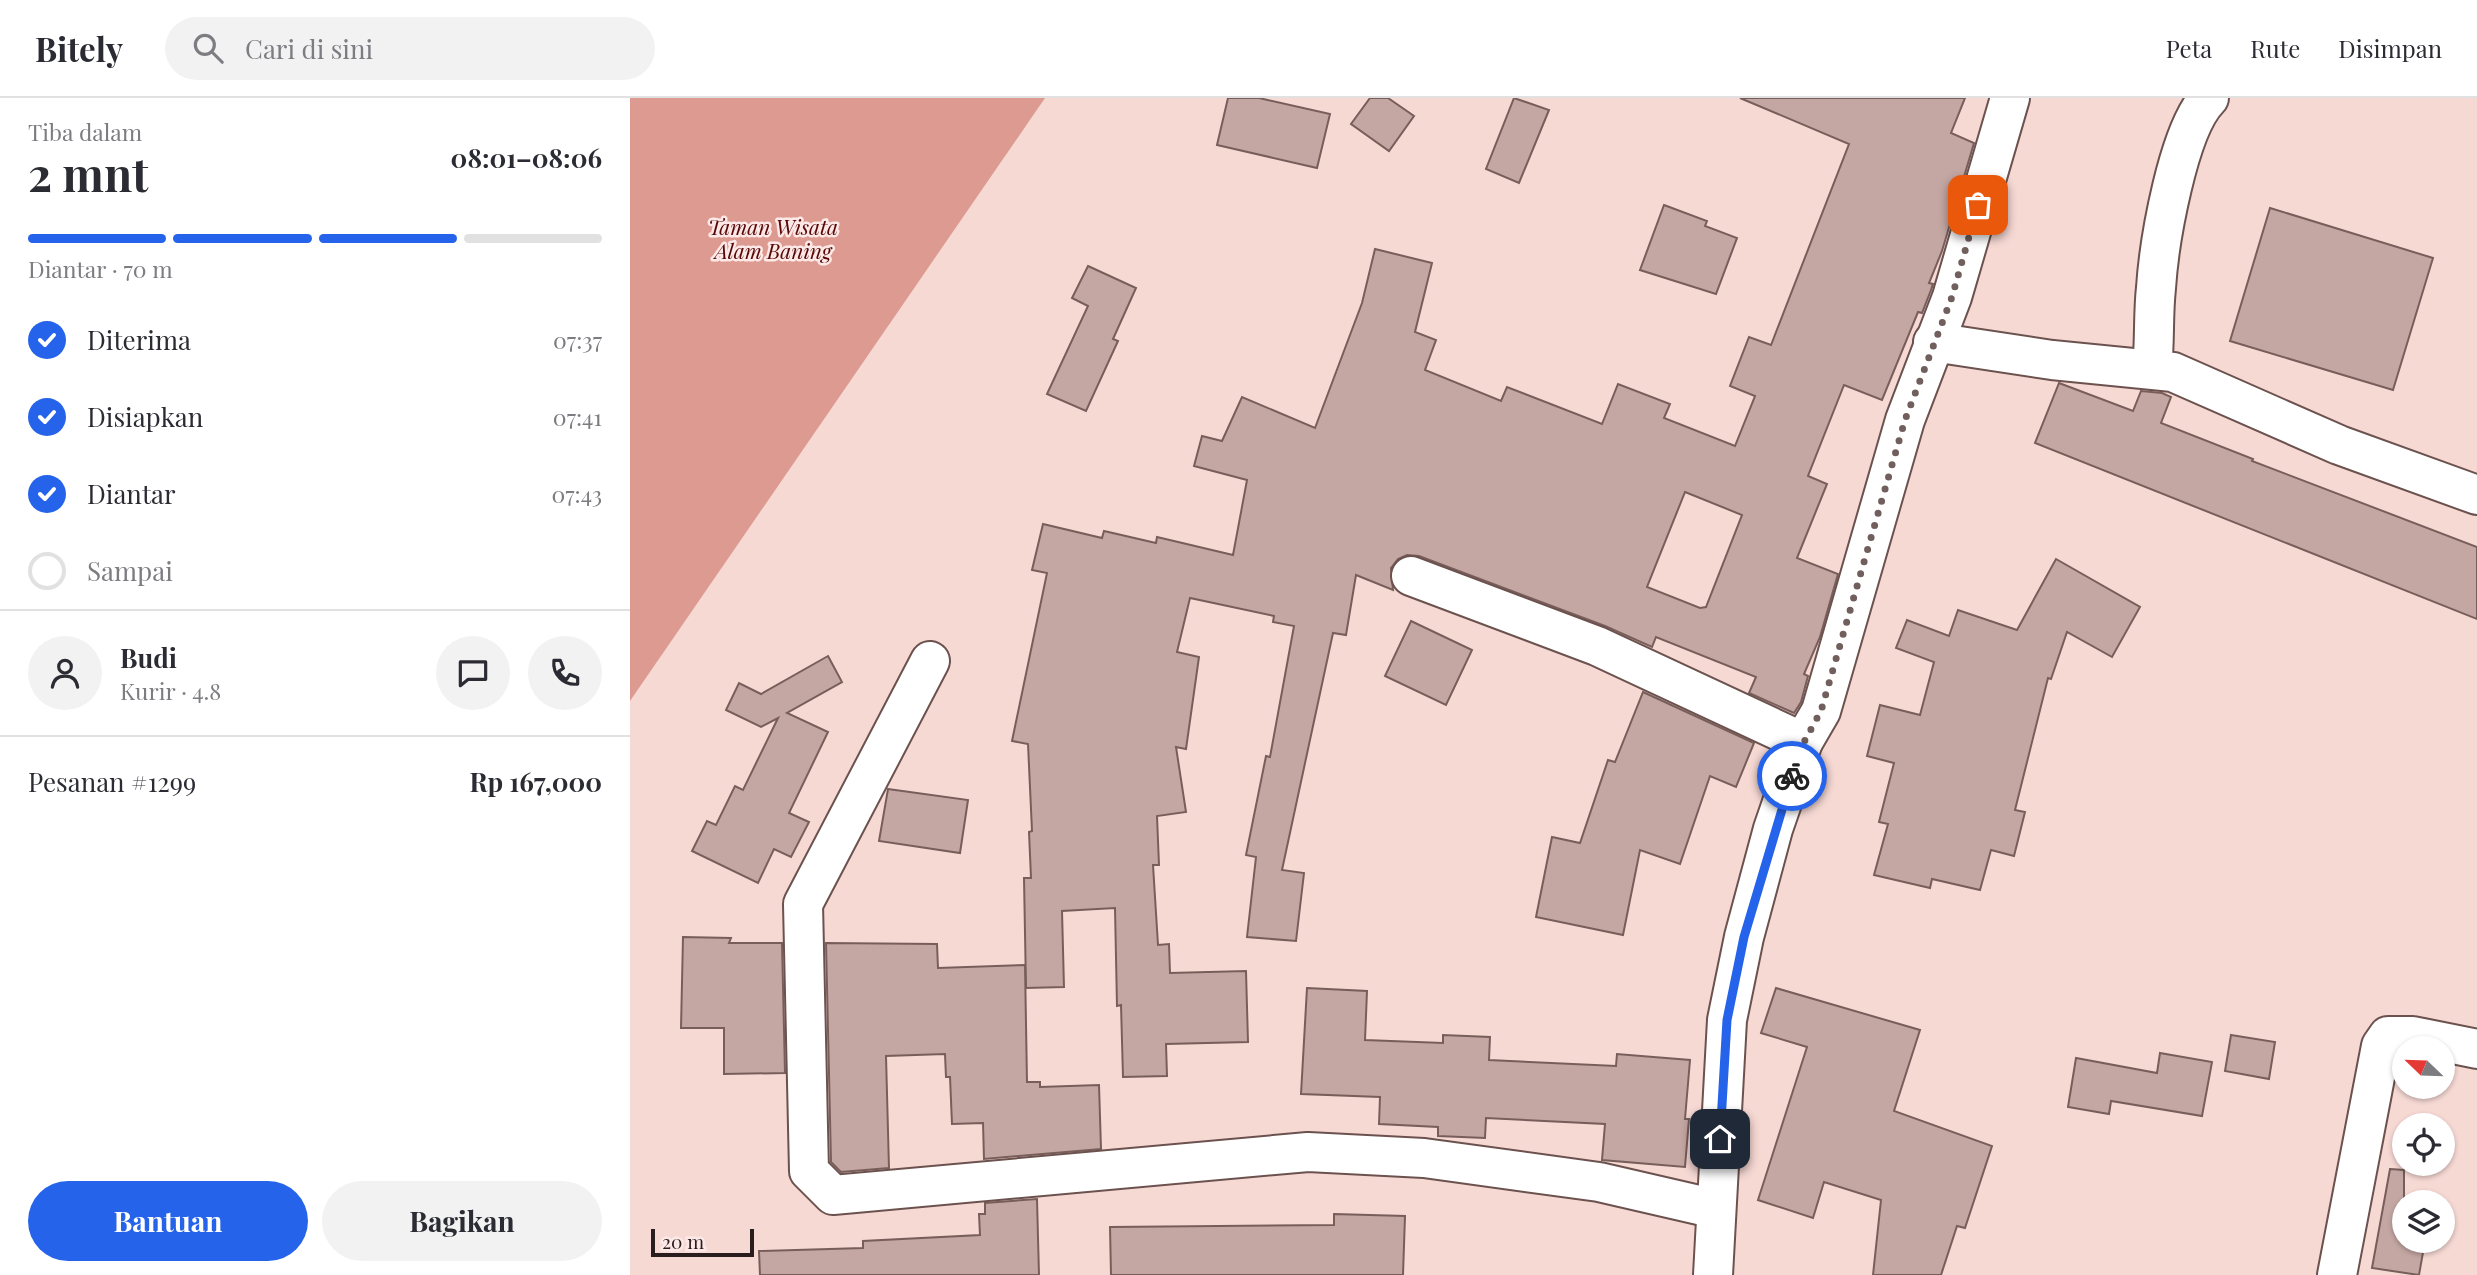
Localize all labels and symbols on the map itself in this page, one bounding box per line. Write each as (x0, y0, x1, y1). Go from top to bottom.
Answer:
pin (1948, 175, 2008, 235)
park label: Taman Wisata Alam Baning (708, 212, 838, 264)
courier (1757, 741, 1827, 811)
north arrow (2392, 1036, 2455, 1099)
pin (1690, 1109, 1750, 1169)
scale bar (651, 1226, 754, 1258)

